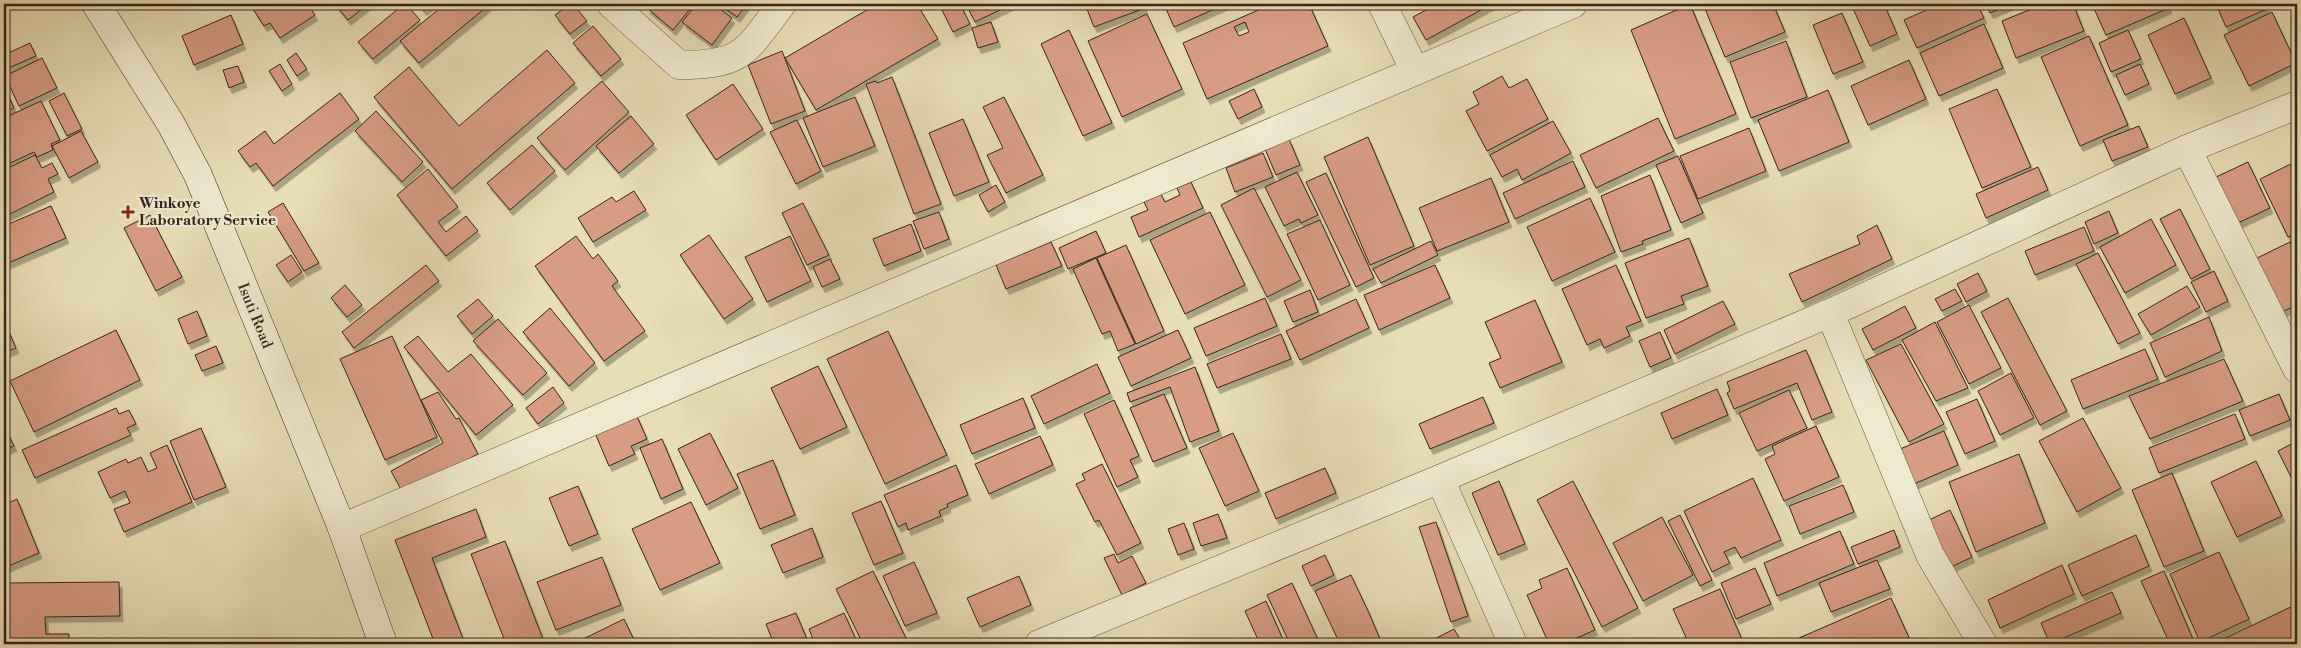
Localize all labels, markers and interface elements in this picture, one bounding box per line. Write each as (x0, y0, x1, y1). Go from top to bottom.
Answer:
place label: Winkoye Laboratory Service (138, 194, 276, 230)
marker: Winkoye Laboratory Service (121, 205, 135, 219)
street label: Isuti Road (233, 280, 277, 352)

